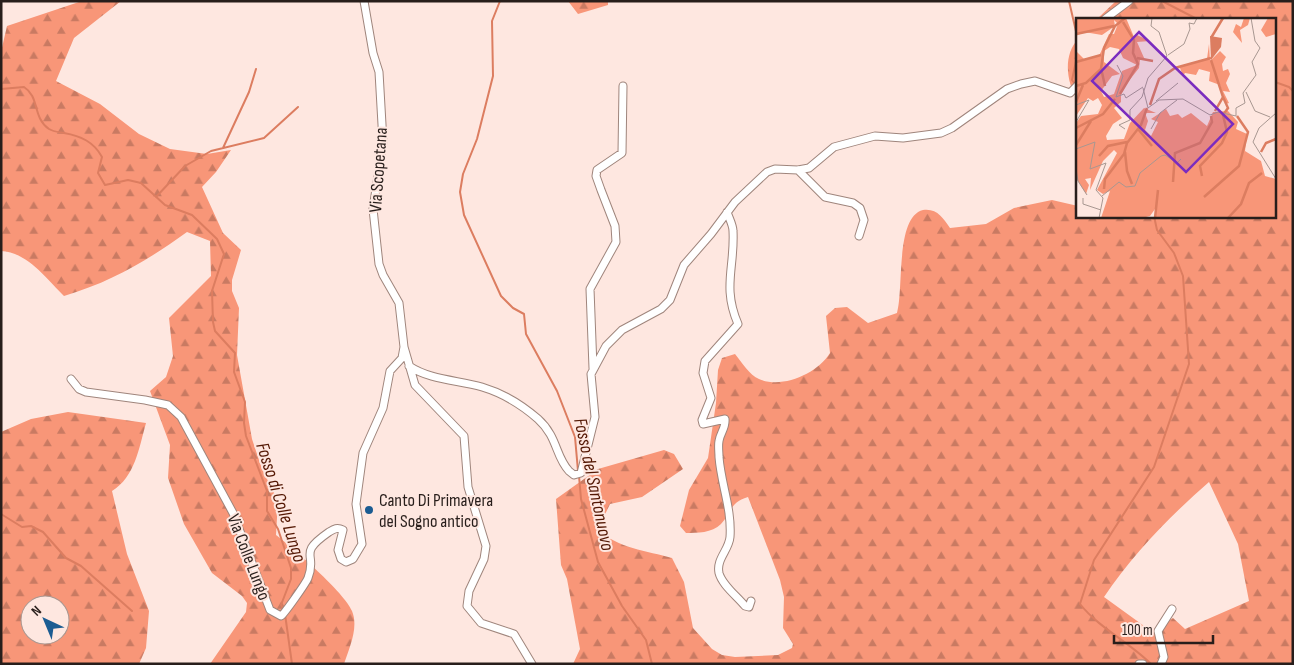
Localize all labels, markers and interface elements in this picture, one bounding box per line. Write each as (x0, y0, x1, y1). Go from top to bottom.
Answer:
inset map (1076, 18, 1276, 218)
street label: Via Scopetana (365, 127, 392, 213)
water label: Fosso del Santonuovo (568, 416, 619, 553)
water label: Fosso di Colle Lungo (250, 440, 311, 566)
place label: Canto Di Primavera del Sogno antico (379, 490, 493, 532)
marker: Canto Di Primavera del Sogno antico (363, 504, 375, 516)
street label: Via Colle Lungo (223, 511, 275, 603)
north arrow (20, 595, 70, 645)
text: N (28, 602, 45, 620)
scale bar (1114, 612, 1213, 644)
text: 100 m (1122, 621, 1153, 640)

